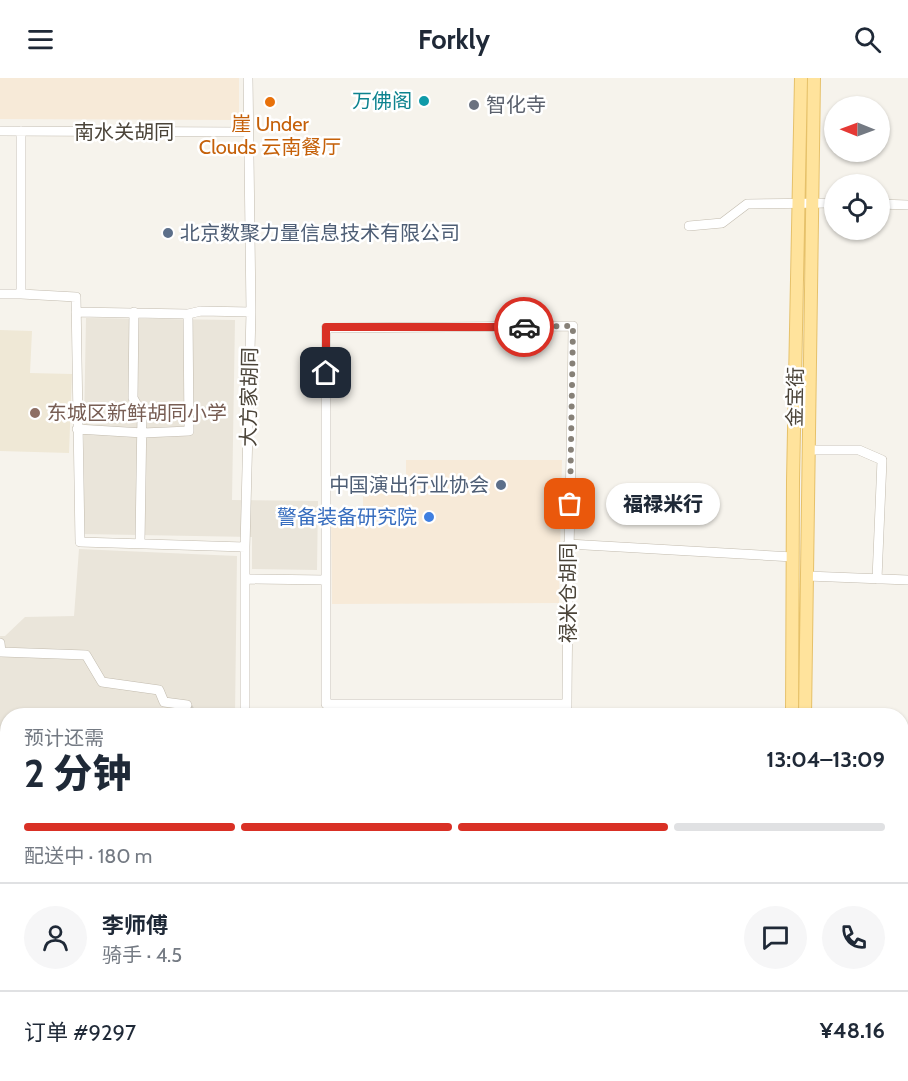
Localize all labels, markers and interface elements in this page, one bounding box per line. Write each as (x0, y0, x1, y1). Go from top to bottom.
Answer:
icon: menu (24, 23, 57, 56)
text: Forkly (418, 23, 490, 56)
icon: search (851, 23, 884, 56)
place label: 万佛阁 (352, 89, 412, 113)
place label: 智化寺 (486, 93, 546, 117)
marker: 万佛阁 (417, 94, 431, 108)
marker: 崖 Under Clouds 云南餐厅 (263, 95, 277, 109)
north arrow (824, 96, 890, 162)
map controls (824, 96, 890, 240)
marker: 智化寺 (467, 98, 481, 112)
place label: 崖 Under Clouds 云南餐厅 (199, 112, 341, 159)
street label: 南水关胡同 (74, 120, 174, 144)
button: locate (824, 174, 890, 240)
place label: 北京数聚力量信息技术有限公司 (180, 221, 460, 245)
marker: 北京数聚力量信息技术有限公司 (161, 226, 175, 240)
courier (494, 297, 554, 357)
icon: car (508, 311, 541, 344)
street label: 大方家胡同 (236, 347, 262, 447)
pin (300, 347, 351, 398)
icon: home (309, 356, 342, 389)
street label: 金宝街 (782, 367, 808, 427)
place label: 东城区新鲜胡同小学 (47, 401, 227, 425)
marker: 东城区新鲜胡同小学 (28, 406, 42, 420)
place label: 中国演出行业协会 (329, 473, 489, 497)
marker: 中国演出行业协会 (494, 478, 508, 492)
pin (544, 478, 595, 529)
callout: 福禄米行 (606, 483, 720, 525)
icon: bag (553, 487, 586, 520)
text: 福禄米行 (623, 492, 703, 516)
place label: 警备装备研究院 (277, 505, 417, 529)
marker: 警备装备研究院 (422, 510, 436, 524)
street label: 禄米仓胡同 (556, 543, 580, 643)
text: 预计还需 (24, 726, 104, 750)
text: 13:04–13:09 (766, 746, 885, 773)
text: 2 分钟 (24, 749, 131, 797)
text: 配送中 · 180 m (24, 844, 152, 868)
button: person (24, 906, 87, 969)
button: chat (744, 906, 807, 969)
button: phone (822, 906, 885, 969)
text: 李师傅 (102, 912, 168, 939)
text: 骑手 · 4.5 (102, 943, 182, 967)
text: ¥48.16 (820, 1017, 885, 1044)
text: 订单 #9297 (24, 1019, 136, 1046)

